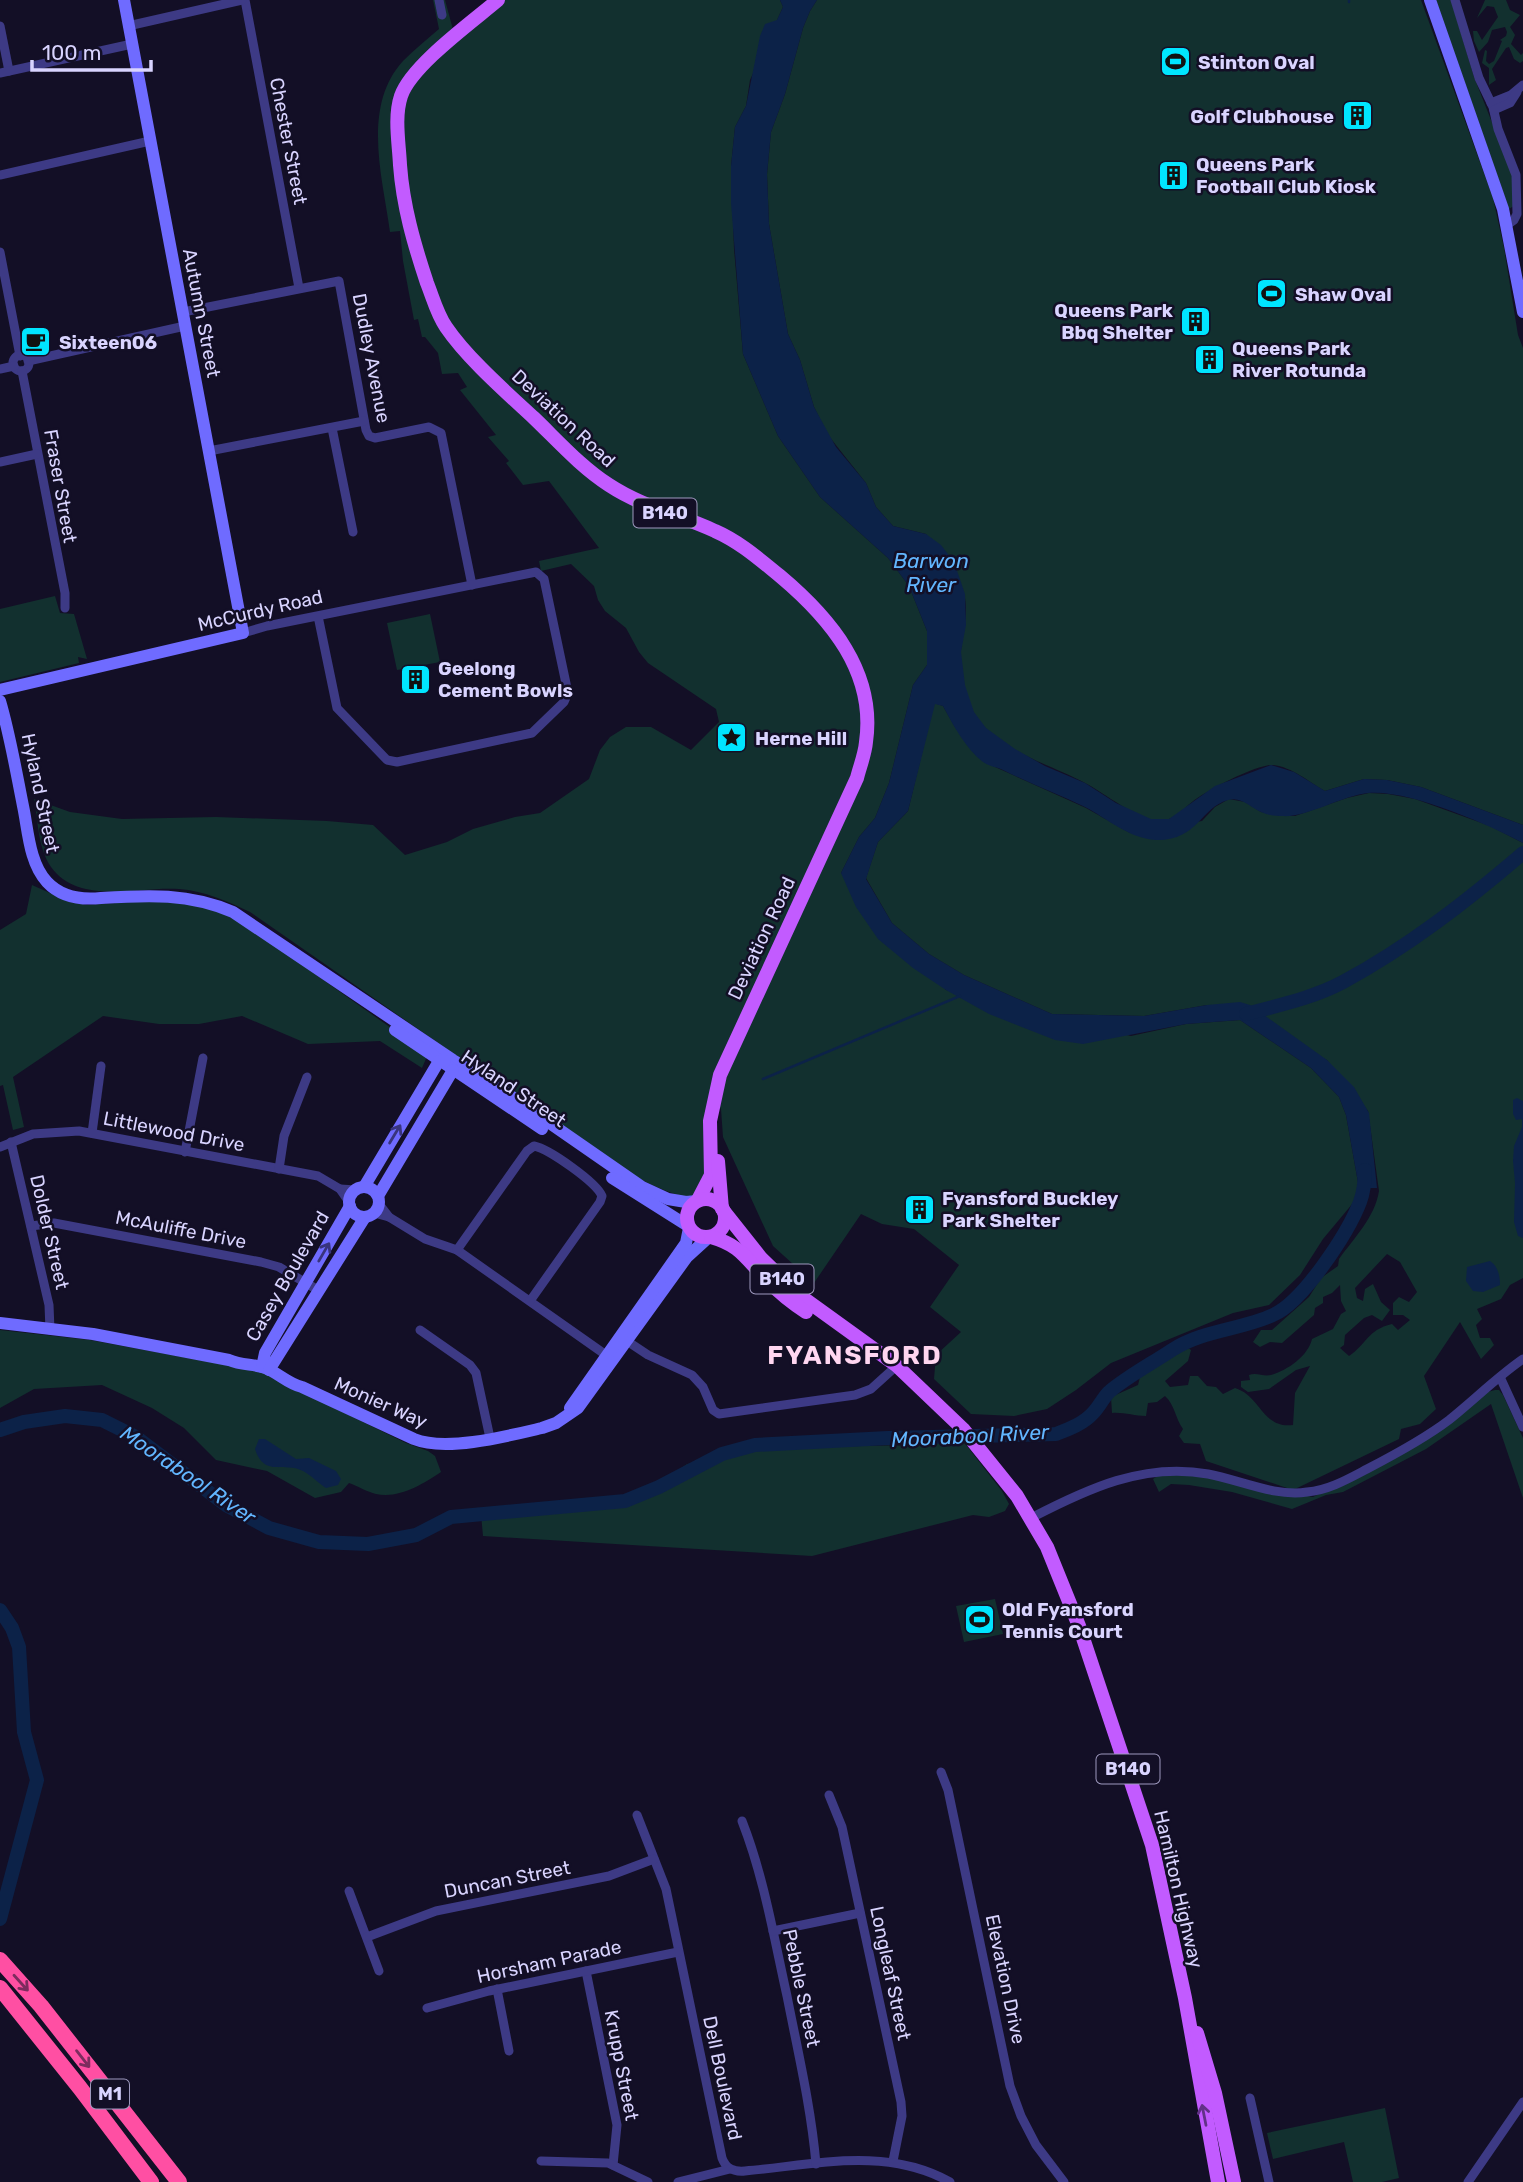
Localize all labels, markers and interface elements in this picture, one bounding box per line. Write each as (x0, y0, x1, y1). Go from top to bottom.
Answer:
scale bar (32, 28, 150, 72)
text: 100 m (42, 40, 101, 65)
sports icon: Stinton Oval (1158, 45, 1192, 79)
place label: Stinton Oval (1198, 51, 1315, 74)
street label: Chester Street (265, 76, 312, 207)
building icon: Golf Clubhouse (1340, 99, 1374, 133)
place label: Golf Clubhouse (1190, 105, 1334, 128)
place label: Queens Park Football Club Kiosk (1196, 153, 1376, 198)
building icon: Queens Park Football Club Kiosk (1156, 158, 1190, 192)
street label: Autumn Street (178, 247, 225, 380)
sports icon: Shaw Oval (1255, 277, 1289, 311)
place label: Shaw Oval (1295, 283, 1392, 306)
street label: Dudley Avenue (348, 291, 395, 425)
place label: Queens Park Bbq Shelter (1054, 299, 1173, 344)
building icon: Queens Park Bbq Shelter (1179, 304, 1213, 338)
cafe icon: Sixteen06 (19, 325, 53, 359)
place label: Sixteen06 (59, 331, 157, 354)
place label: Queens Park River Rotunda (1232, 337, 1366, 382)
building icon: Queens Park River Rotunda (1192, 342, 1226, 376)
street label: Deviation Road (507, 365, 620, 472)
street label: Fraser Street (39, 427, 82, 545)
road number: B140 (634, 499, 696, 528)
water label: Barwon River (893, 548, 969, 597)
street label: McCurdy Road (195, 585, 325, 636)
place label: Geelong Cement Bowls (438, 657, 573, 702)
building icon: Geelong Cement Bowls (398, 662, 432, 696)
place icon: Herne Hill (715, 721, 749, 755)
place label: Herne Hill (755, 727, 847, 750)
street label: Hyland Street (17, 731, 65, 856)
street label: Deviation Road (723, 873, 800, 1003)
street label: Hyland Street (457, 1045, 571, 1132)
street label: Littlewood Drive (101, 1106, 247, 1156)
one-way arrow (388, 1125, 402, 1145)
street label: Dolder Street (25, 1173, 74, 1292)
place label: Fyansford Buckley Park Shelter (942, 1187, 1119, 1232)
building icon: Fyansford Buckley Park Shelter (902, 1192, 936, 1226)
street label: McAuliffe Drive (114, 1206, 248, 1253)
street label: Casey Boulevard (241, 1207, 334, 1346)
one-way arrow (318, 1242, 331, 1263)
road number: B140 (750, 1264, 814, 1294)
district label: FYANSFORD (767, 1340, 943, 1371)
street label: Monier Way (331, 1372, 431, 1433)
water label: Moorabool River (891, 1419, 1050, 1452)
water label: Moorabool River (116, 1420, 261, 1530)
place label: Old Fyansford Tennis Court (1002, 1598, 1134, 1643)
sports icon: Old Fyansford Tennis Court (962, 1603, 996, 1637)
road number: B140 (1096, 1754, 1160, 1784)
street label: Hamilton Highway (1149, 1808, 1208, 1970)
street label: Duncan Street (442, 1856, 573, 1903)
street label: Longleaf Street (865, 1904, 916, 2043)
street label: Elevation Drive (981, 1912, 1030, 2046)
street label: Pebble Street (778, 1927, 825, 2050)
street label: Horsham Parade (475, 1935, 623, 1988)
one-way arrow (13, 1974, 29, 1992)
street label: Krupp Street (600, 2008, 644, 2123)
street label: Dell Boulevard (698, 2014, 747, 2142)
one-way arrow (75, 2050, 90, 2068)
road number: M1 (91, 2080, 129, 2108)
one-way arrow (1197, 2104, 1211, 2127)

